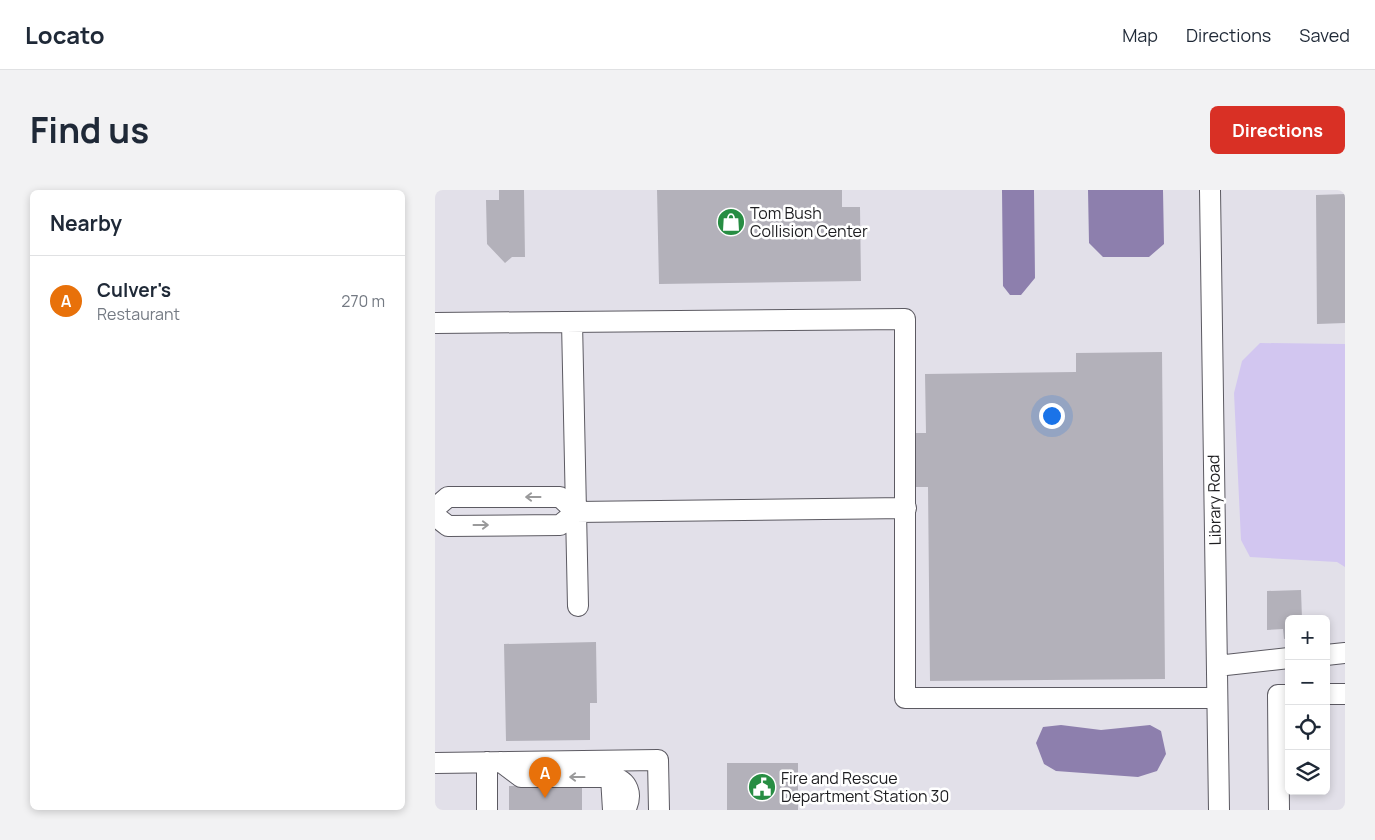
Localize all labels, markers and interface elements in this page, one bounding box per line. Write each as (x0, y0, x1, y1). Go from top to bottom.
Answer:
text: Locato (25, 18, 105, 51)
text: Map (1122, 23, 1158, 47)
text: Directions (1186, 23, 1271, 47)
text: Saved (1299, 23, 1350, 47)
text: Find us (30, 106, 149, 154)
button: Directions (1210, 106, 1345, 154)
place label: Tom Bush Collision Center (750, 202, 868, 242)
shop icon: Tom Bush Collision Center (716, 207, 746, 237)
text: Nearby (50, 209, 122, 237)
text: Culver's (97, 277, 171, 303)
text: A (61, 290, 71, 312)
text: 270 m (341, 290, 385, 312)
text: Restaurant (97, 303, 180, 325)
your location (1039, 403, 1065, 429)
street label: Library Road (1202, 454, 1226, 546)
one-way arrow (525, 492, 542, 502)
one-way arrow (472, 520, 489, 530)
map controls (1285, 615, 1330, 795)
button: + (1285, 615, 1330, 660)
button: − (1285, 660, 1330, 705)
button: locate (1285, 705, 1330, 750)
button: layers (1285, 750, 1330, 795)
pin: A (529, 757, 561, 798)
place label: Fire and Rescue Department Station 30 (781, 767, 949, 807)
one-way arrow (570, 772, 586, 782)
public building icon: Fire and Rescue Department Station 30 (747, 772, 777, 802)

